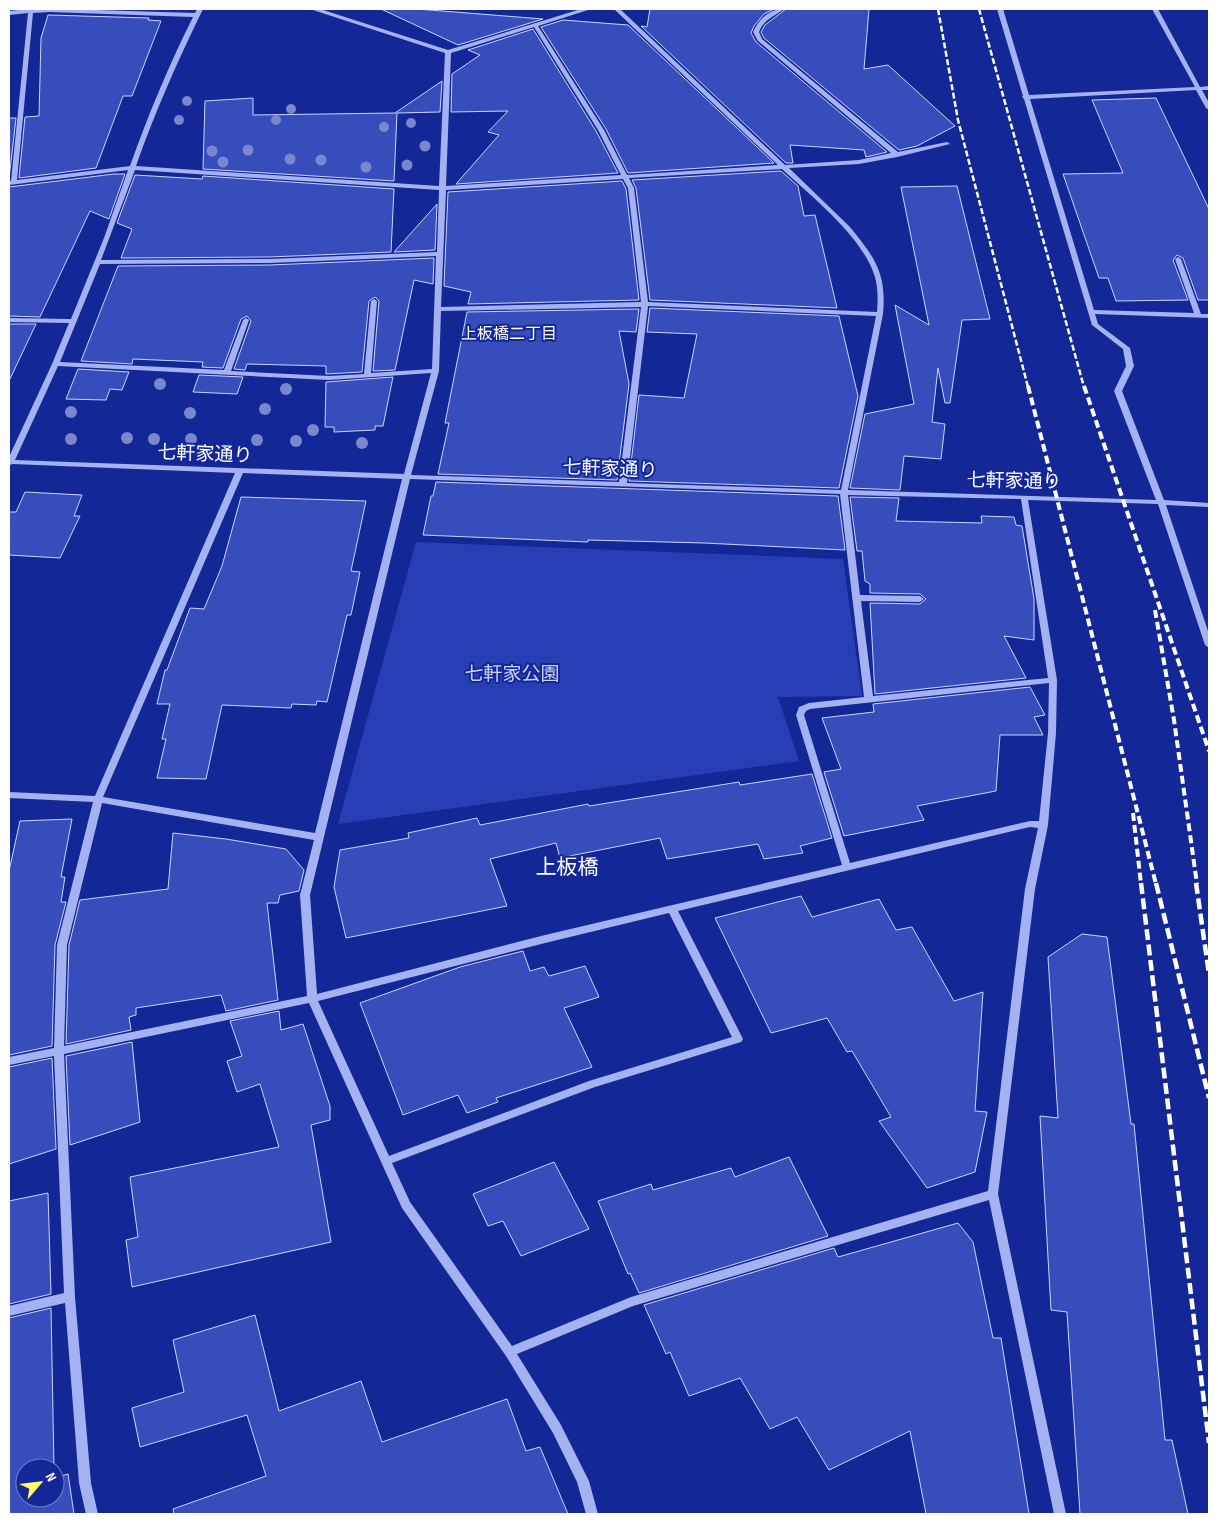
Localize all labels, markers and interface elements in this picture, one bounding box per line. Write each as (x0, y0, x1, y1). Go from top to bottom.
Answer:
district label: 上板橋二丁目 (461, 325, 557, 344)
street label: 七軒家通り (157, 441, 253, 468)
street label: 七軒家通り (562, 456, 658, 483)
street label: 七軒家通り (966, 469, 1062, 494)
park label: 七軒家公園 (464, 663, 560, 686)
district label: 上板橋 (536, 855, 599, 880)
north arrow (15, 1458, 65, 1508)
text: N (42, 1470, 60, 1484)

